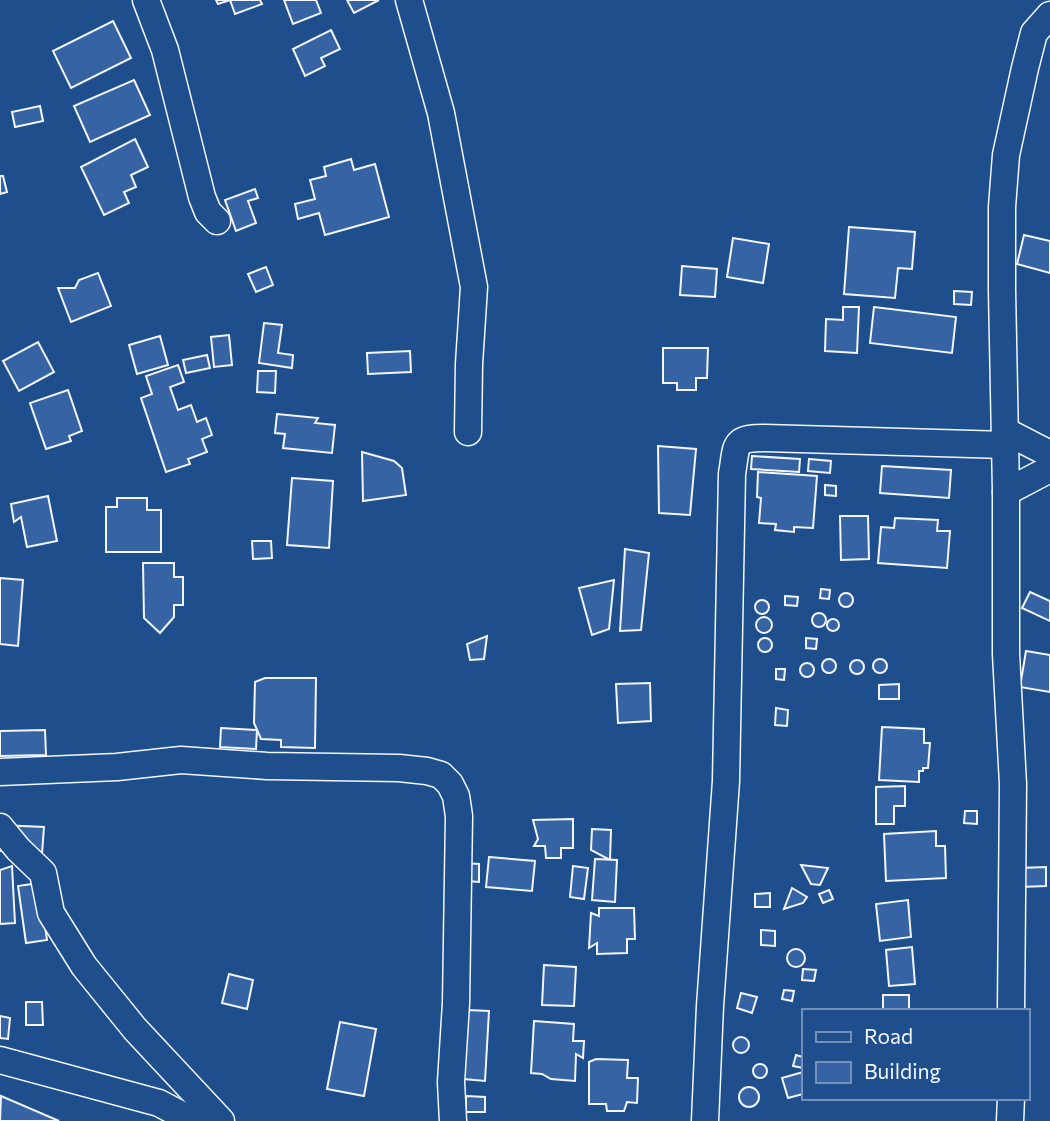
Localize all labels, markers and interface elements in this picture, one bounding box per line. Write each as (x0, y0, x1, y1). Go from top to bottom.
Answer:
legend (802, 1009, 1029, 1100)
text: Road (864, 1023, 913, 1048)
text: Building (864, 1058, 941, 1083)

